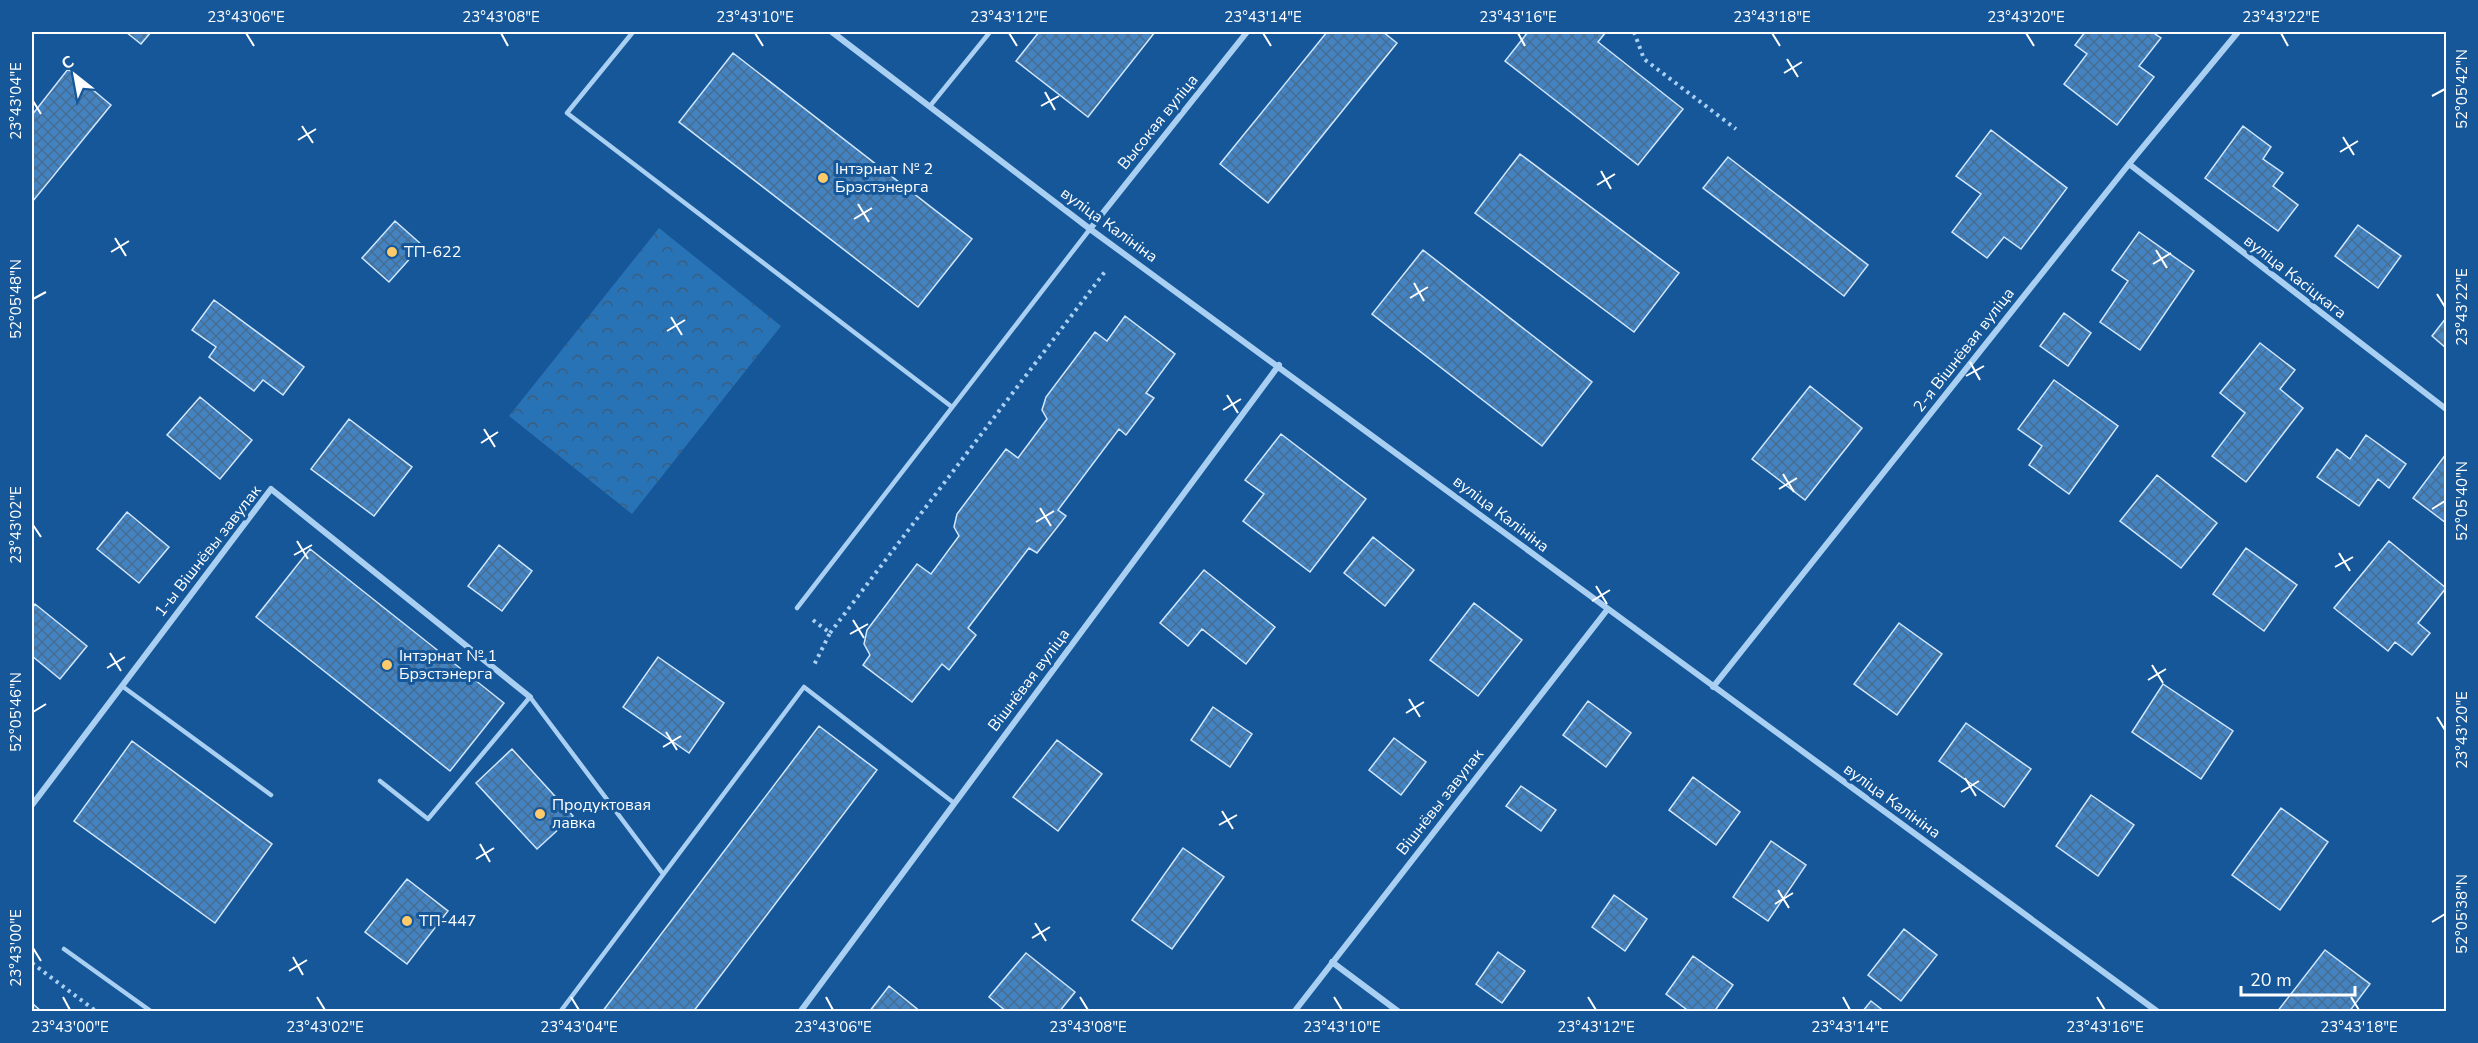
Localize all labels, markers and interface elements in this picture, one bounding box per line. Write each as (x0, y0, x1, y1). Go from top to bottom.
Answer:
text: 23°43'06"E (207, 7, 285, 27)
text: 23°43'08"E (462, 7, 540, 27)
text: 23°43'10"E (716, 7, 794, 27)
text: 23°43'12"E (970, 7, 1048, 27)
text: 23°43'14"E (1224, 7, 1302, 27)
text: 23°43'16"E (1479, 7, 1557, 27)
text: 23°43'18"E (1733, 7, 1811, 27)
text: 23°43'20"E (1987, 7, 2065, 27)
text: 23°43'22"E (2242, 7, 2320, 27)
north arrow (45, 45, 105, 105)
text: 52°05'42"N (2452, 49, 2472, 129)
text: С (57, 51, 78, 75)
text: 23°43'04"E (6, 62, 26, 140)
street label: Высокая вуліца (1113, 70, 1203, 174)
place label: Інтэрнат № 2 Брэстэнерга (835, 158, 933, 198)
marker: Інтэрнат № 2 Брэстэнерга (816, 171, 830, 185)
street label: вуліца Калініна (1056, 182, 1162, 268)
street label: вуліца Касіцкага (2239, 230, 2351, 324)
place label: ТП-622 (404, 241, 461, 263)
marker: ТП-622 (385, 245, 399, 259)
text: 52°05'48"N (6, 259, 26, 339)
text: 23°43'22"E (2452, 268, 2472, 346)
street label: 2-я Вішнёвая вуліца (1908, 283, 2020, 417)
text: 52°05'40"N (2452, 461, 2472, 541)
street label: вуліца Калініна (1448, 471, 1554, 557)
street label: 1-ы Вішнёвы завулак (150, 480, 267, 621)
text: 23°43'02"E (6, 486, 26, 564)
street label: Вішнёвая вуліца (983, 624, 1075, 736)
place label: Інтэрнат № 1 Брэстэнерга (399, 645, 497, 685)
marker: Інтэрнат № 1 Брэстэнерга (380, 658, 394, 672)
text: 52°05'46"N (6, 672, 26, 752)
text: 23°43'20"E (2452, 691, 2472, 769)
street label: Вішнёвы завулак (1391, 744, 1489, 860)
street label: вуліца Калініна (1839, 758, 1945, 844)
place label: Продуктовая лавка (552, 794, 651, 834)
marker: Продуктовая лавка (533, 807, 547, 821)
text: 52°05'38"N (2452, 874, 2472, 954)
text: 23°43'00"E (6, 909, 26, 987)
place label: ТП-447 (419, 910, 476, 932)
marker: ТП-447 (400, 914, 414, 928)
scale bar (2241, 959, 2355, 997)
text: 20 m (2250, 968, 2292, 992)
text: 23°43'00"E (31, 1017, 109, 1037)
text: 23°43'02"E (286, 1017, 364, 1037)
text: 23°43'04"E (540, 1017, 618, 1037)
text: 23°43'06"E (794, 1017, 872, 1037)
text: 23°43'08"E (1049, 1017, 1127, 1037)
text: 23°43'10"E (1303, 1017, 1381, 1037)
text: 23°43'12"E (1557, 1017, 1635, 1037)
text: 23°43'14"E (1811, 1017, 1889, 1037)
text: 23°43'16"E (2066, 1017, 2144, 1037)
text: 23°43'18"E (2320, 1017, 2398, 1037)

